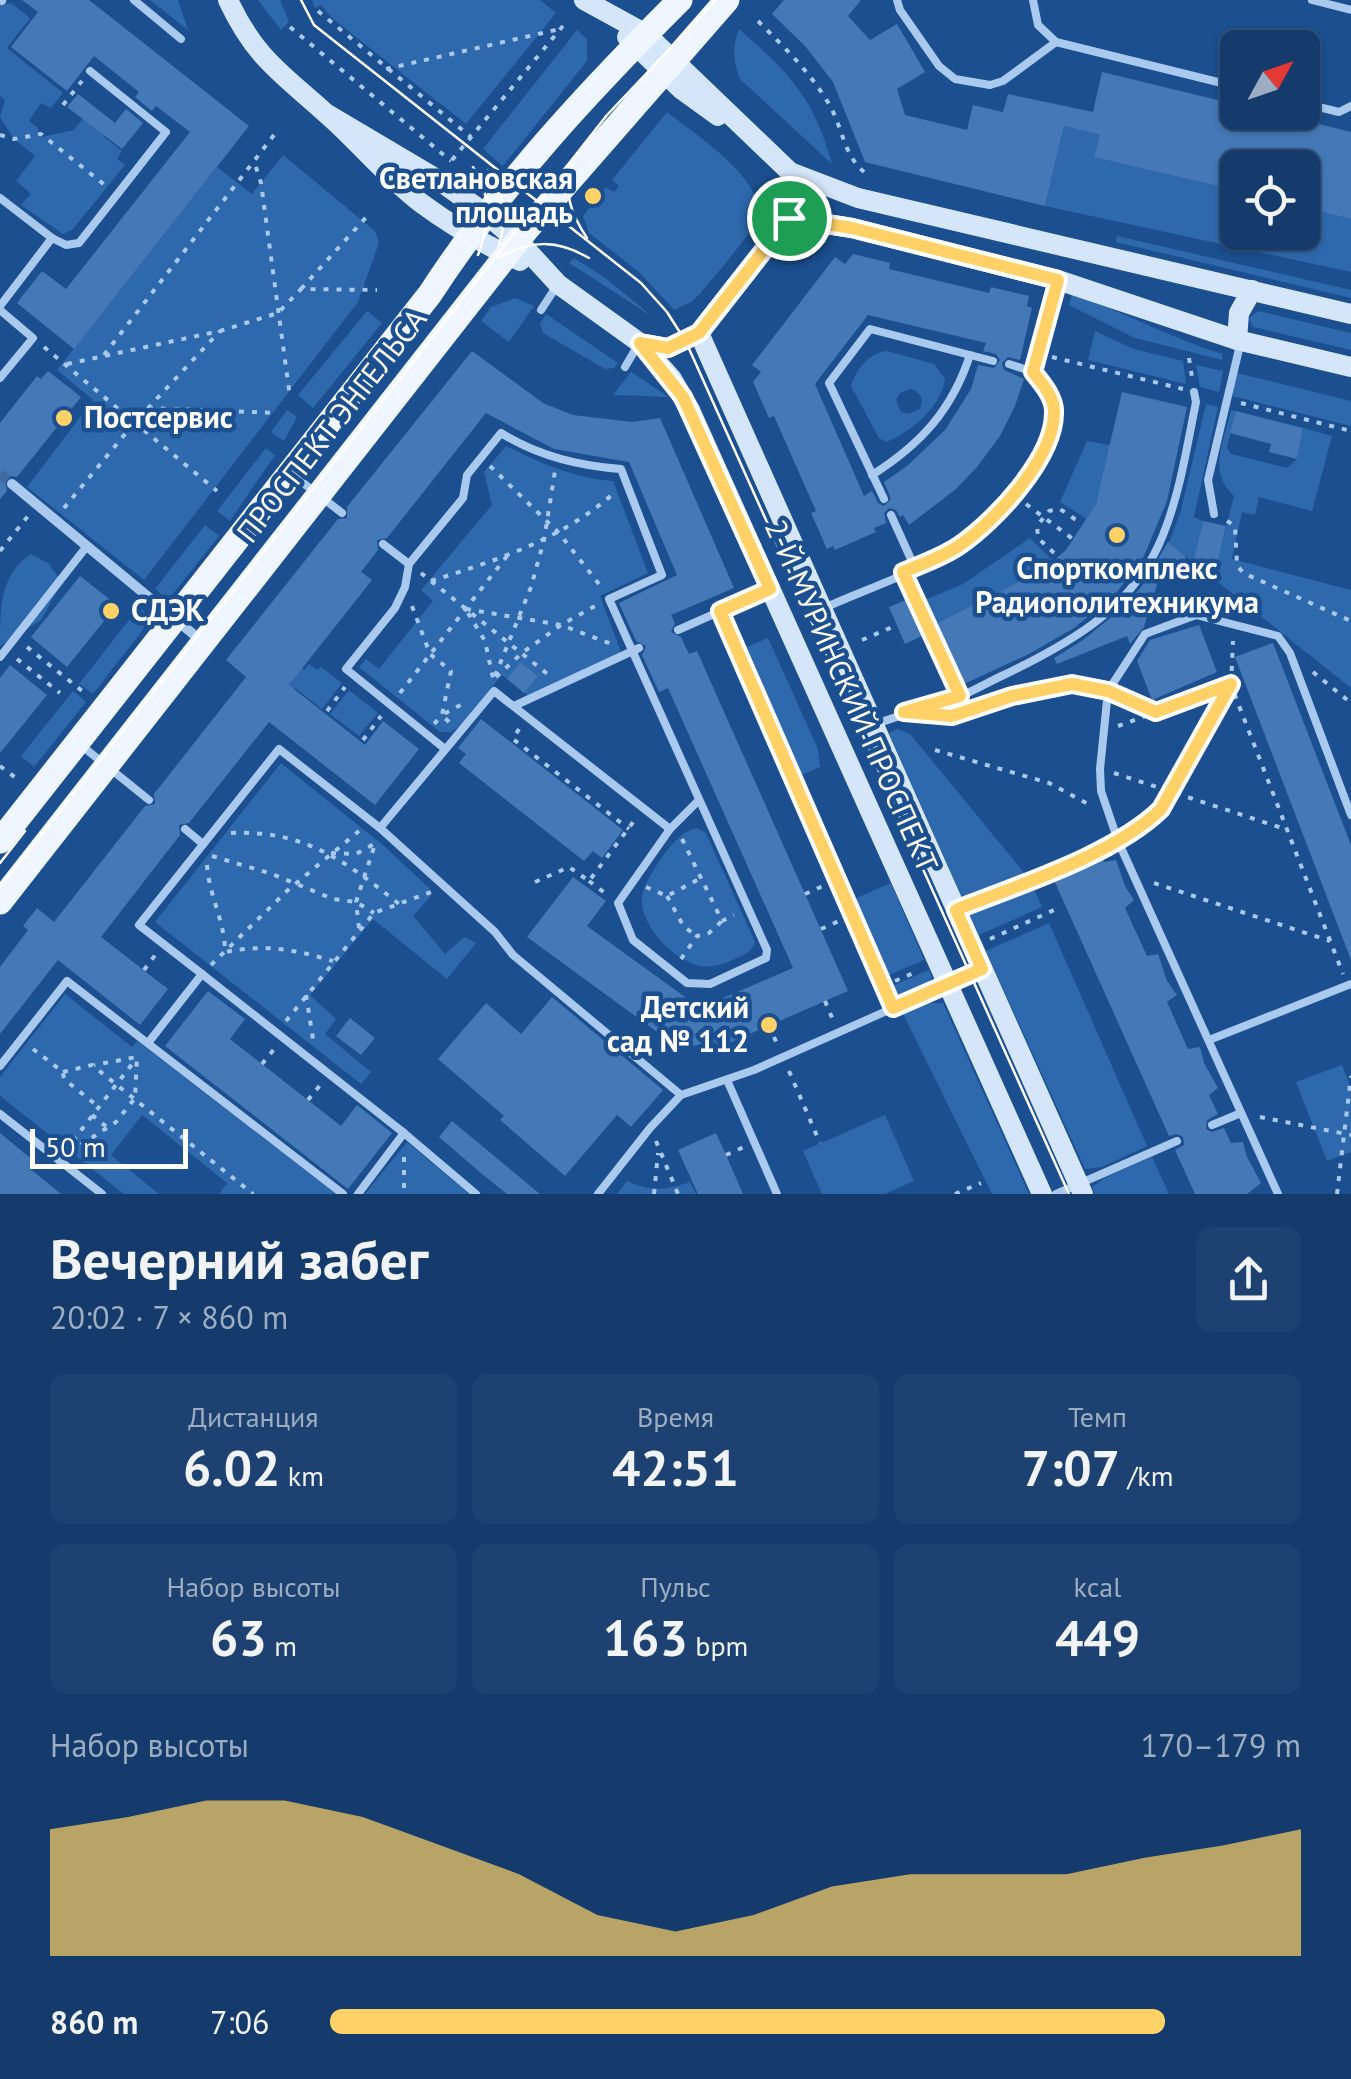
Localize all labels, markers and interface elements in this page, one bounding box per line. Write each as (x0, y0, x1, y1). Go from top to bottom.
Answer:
north arrow (1220, 30, 1320, 130)
map controls (1220, 30, 1320, 250)
button: locate (1220, 150, 1320, 250)
place label: Светлановская площадь (379, 158, 573, 231)
pin (747, 176, 832, 261)
marker: Светлановская площадь (582, 185, 604, 207)
icon: arrive (762, 191, 817, 246)
street label: ПРОСПЕКТ ЭНГЕЛЬСА (227, 300, 435, 550)
place label: Постсервис (84, 397, 233, 436)
marker: Постсервис (53, 407, 75, 429)
street label: 2-Й МУРИНСКИЙ ПРОСПЕКТ (757, 513, 948, 878)
marker: Спорткомплекс Радиополитехникума (1106, 524, 1128, 546)
place label: Спорткомплекс Радиополитехникума (975, 548, 1259, 621)
place label: СДЭК (131, 590, 204, 629)
marker: СДЭК (100, 600, 122, 622)
place label: Детский сад № 112 (607, 987, 749, 1060)
marker: Детский сад № 112 (758, 1014, 780, 1036)
scale bar (30, 1124, 188, 1168)
text: 50 m (45, 1128, 106, 1165)
text: Вечерний забег (50, 1223, 428, 1294)
button: share (1196, 1227, 1301, 1332)
text: 20:02 · 7 × 860 m (50, 1296, 288, 1338)
text: Дистанция (188, 1398, 319, 1435)
text: Время (637, 1398, 714, 1435)
text: Темп (1068, 1398, 1127, 1435)
text: 6.02 (183, 1435, 280, 1500)
text: 42:51 (612, 1435, 739, 1500)
text: 7:07 (1021, 1435, 1120, 1500)
text: km (280, 1457, 324, 1494)
text: /km (1120, 1457, 1174, 1494)
text: Набор высоты (167, 1568, 340, 1605)
text: Пульс (640, 1568, 711, 1605)
text: kcal (1074, 1568, 1121, 1605)
text: 63 (210, 1605, 267, 1670)
text: 163 (603, 1605, 688, 1670)
text: 449 (1055, 1605, 1140, 1670)
text: m (267, 1627, 297, 1664)
text: bpm (688, 1627, 748, 1664)
text: Набор высоты (50, 1724, 249, 1766)
text: 170–179 m (1141, 1724, 1301, 1766)
text: 860 m (50, 2001, 138, 2043)
text: 7:06 (210, 2001, 269, 2043)

